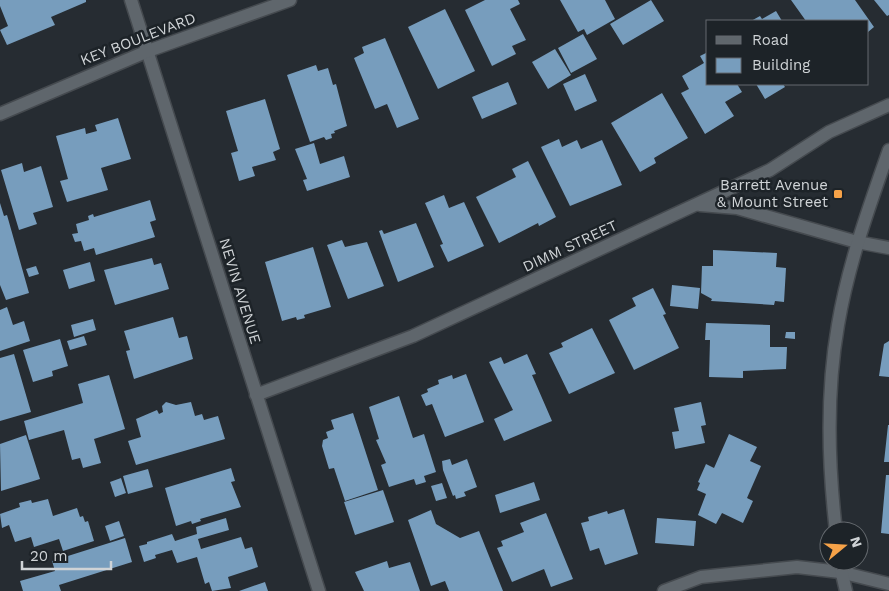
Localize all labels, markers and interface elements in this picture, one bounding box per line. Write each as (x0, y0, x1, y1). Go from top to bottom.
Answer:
street label: KEY BOULEVARD (78, 9, 198, 69)
legend (706, 20, 869, 85)
text: Road (752, 31, 789, 49)
text: Building (752, 56, 810, 74)
place label: Barrett Avenue & Mount Street (717, 176, 829, 211)
marker: Barrett Avenue & Mount Street (832, 188, 844, 200)
street label: DIMM STREET (520, 216, 620, 276)
street label: NEVIN AVENUE (215, 236, 265, 346)
north arrow (819, 521, 869, 571)
text: N (847, 535, 866, 549)
scale bar (22, 538, 111, 570)
text: 20 m (30, 547, 68, 565)

